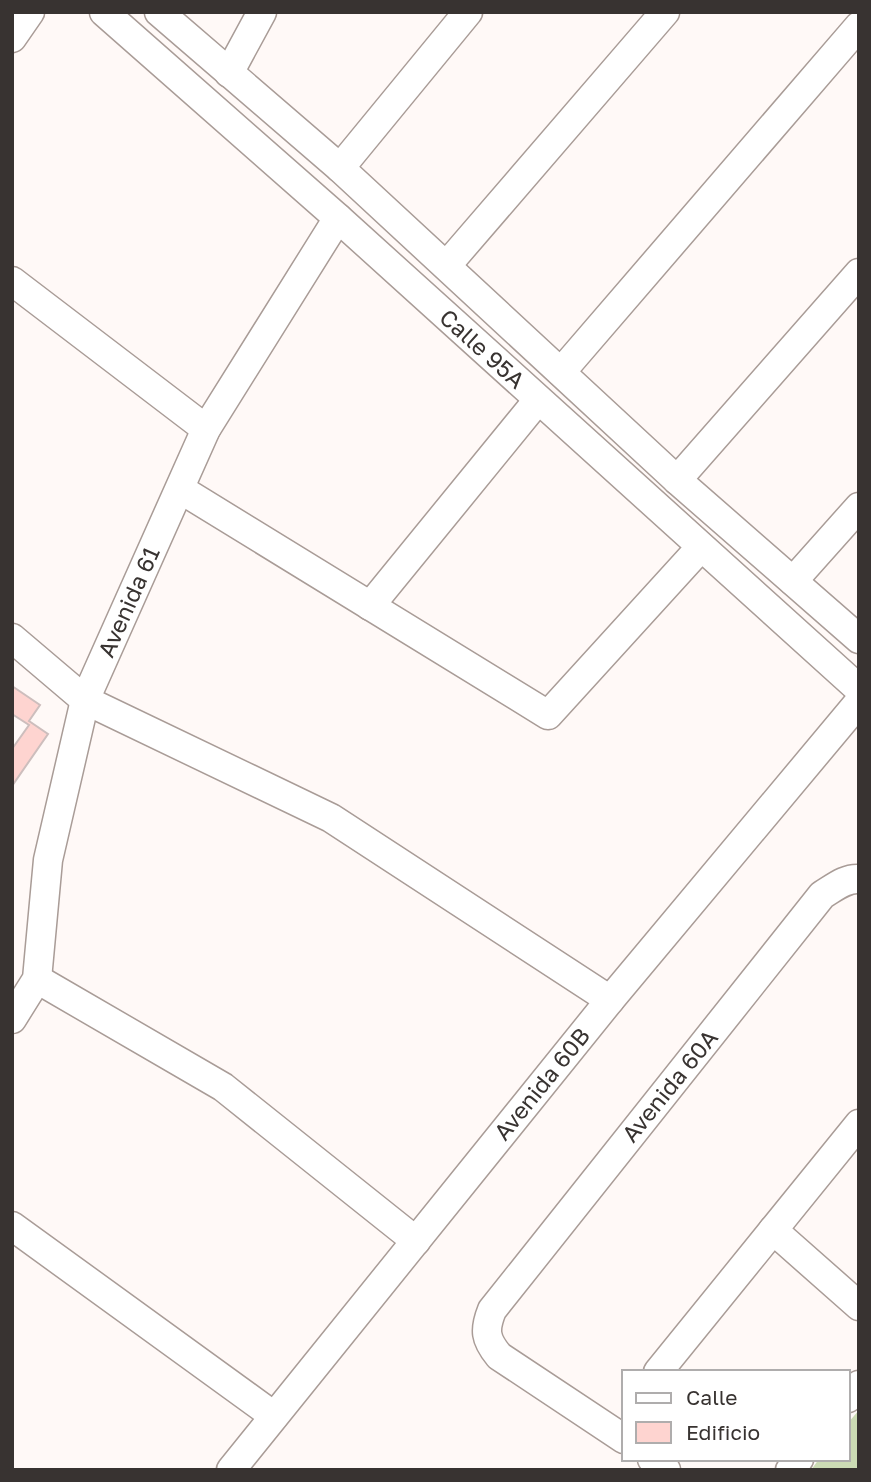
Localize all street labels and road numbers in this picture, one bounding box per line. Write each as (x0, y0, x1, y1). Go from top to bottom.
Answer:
street label: Calle 95A (434, 303, 531, 394)
street label: Avenida 61 (91, 542, 165, 661)
street label: Avenida 60B (487, 1021, 595, 1145)
street label: Avenida 60A (615, 1023, 723, 1147)

